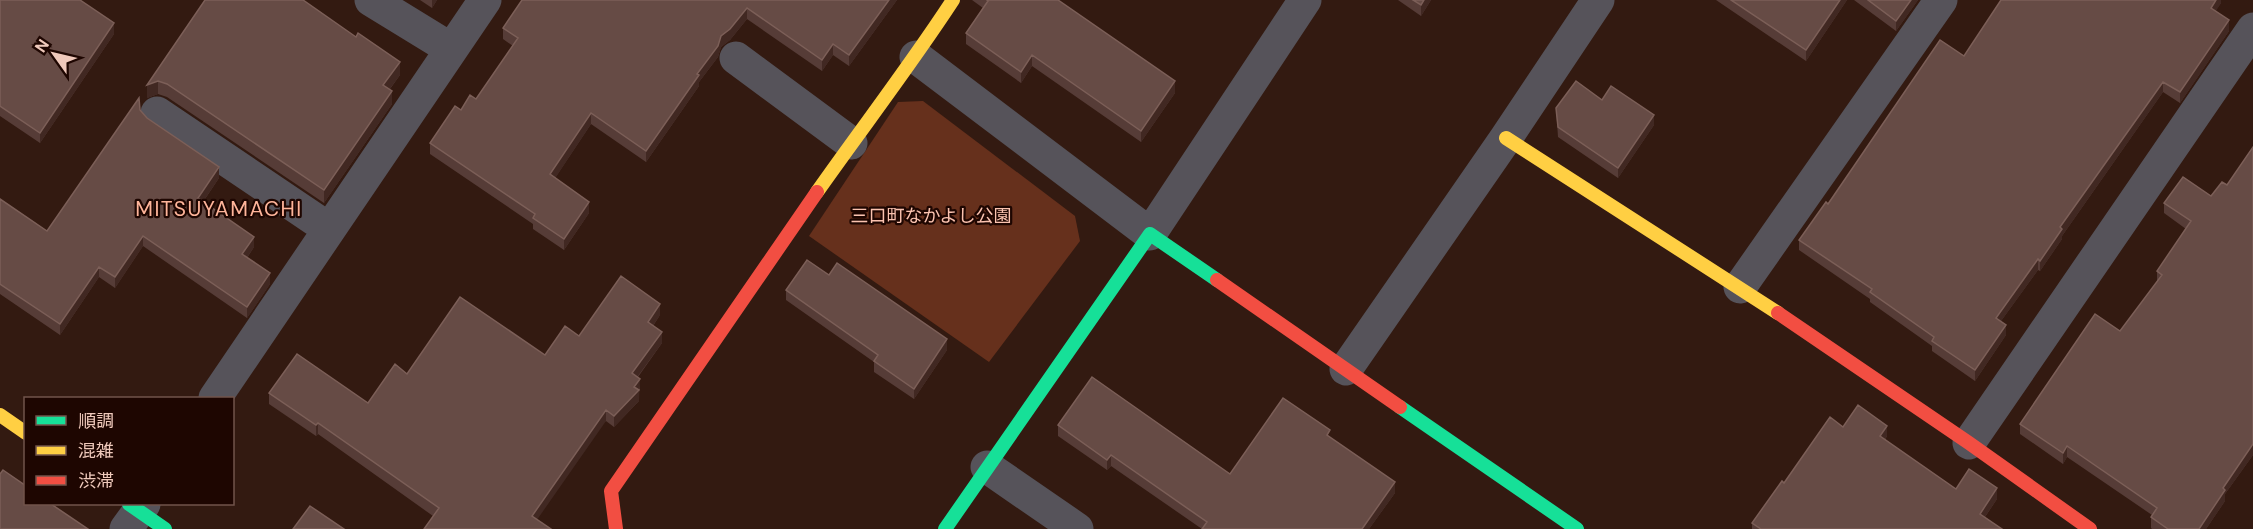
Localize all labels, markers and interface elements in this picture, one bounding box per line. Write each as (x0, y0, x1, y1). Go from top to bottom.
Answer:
north arrow (24, 24, 84, 84)
text: N (30, 35, 54, 57)
district label: MITSUYAMACHI (135, 195, 303, 223)
park label: 三口町なかよし公園 (850, 204, 1012, 228)
legend (24, 397, 234, 505)
text: 順調 (78, 409, 114, 433)
text: 混雑 (78, 439, 114, 463)
text: 渋滞 (78, 469, 114, 493)

